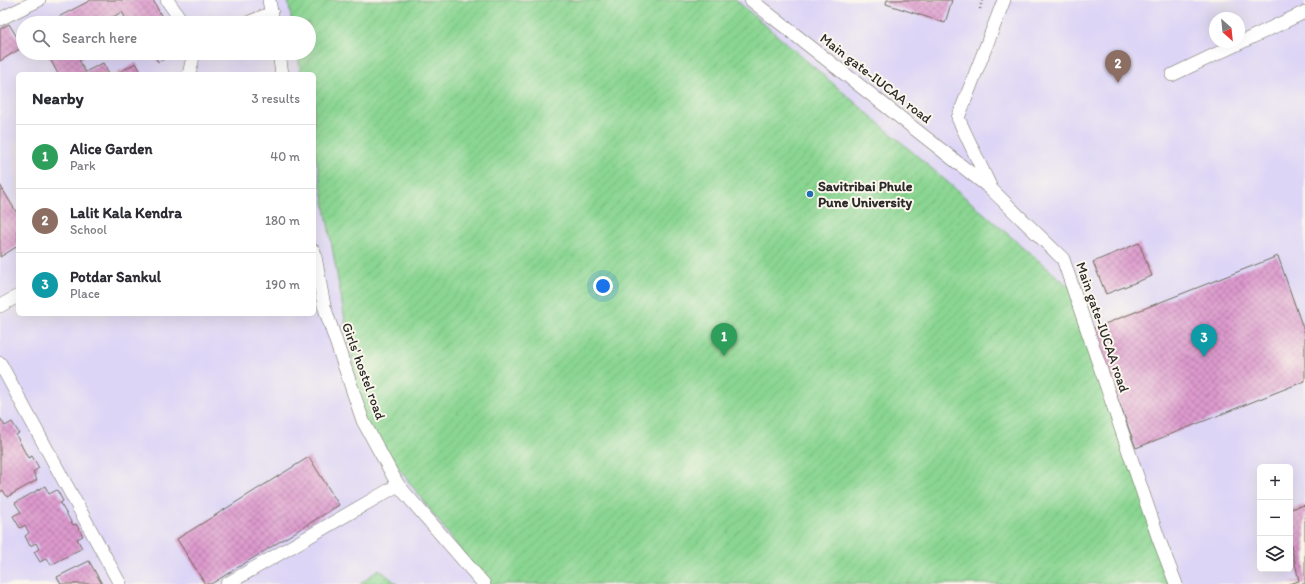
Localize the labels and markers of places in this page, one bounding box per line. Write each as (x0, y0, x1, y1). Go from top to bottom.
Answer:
pin: 2 (1105, 50, 1131, 83)
place label: Savitribai Phule Pune University (818, 178, 913, 211)
marker: Savitribai Phule Pune University (805, 189, 815, 199)
pin: 1 (711, 323, 737, 356)
pin: 3 (1191, 324, 1217, 357)

